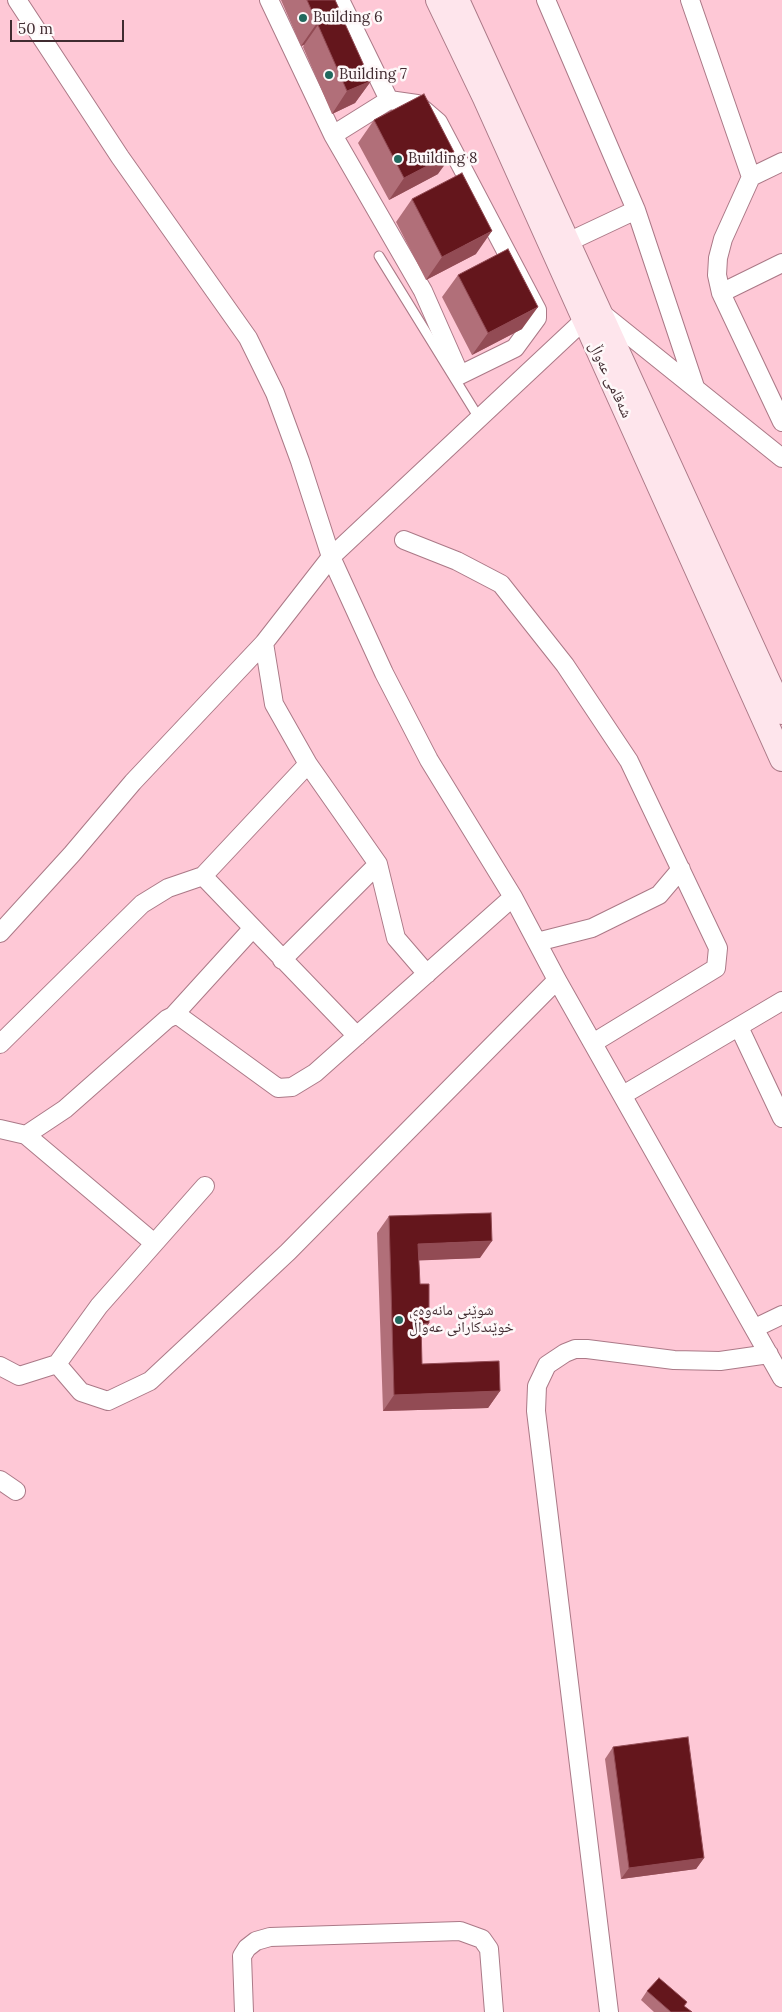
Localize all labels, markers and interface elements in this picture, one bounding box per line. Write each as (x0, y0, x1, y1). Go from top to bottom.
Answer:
place label: Building 6 (313, 9, 383, 27)
scale bar (12, 10, 126, 42)
marker: Building 6 (297, 12, 309, 24)
text: 50 m (18, 19, 53, 38)
place label: Building 7 (339, 66, 407, 84)
marker: Building 7 (323, 69, 335, 81)
place label: Building 8 (408, 150, 477, 168)
marker: Building 8 (392, 153, 404, 165)
street label: شەقامی عەواڵ (585, 339, 635, 421)
place label: شوێنی مانەوەی خوێندکارانی عەواڵ (409, 1302, 514, 1337)
marker: شوێنی مانەوەی خوێندکارانی عەواڵ (393, 1314, 405, 1326)

